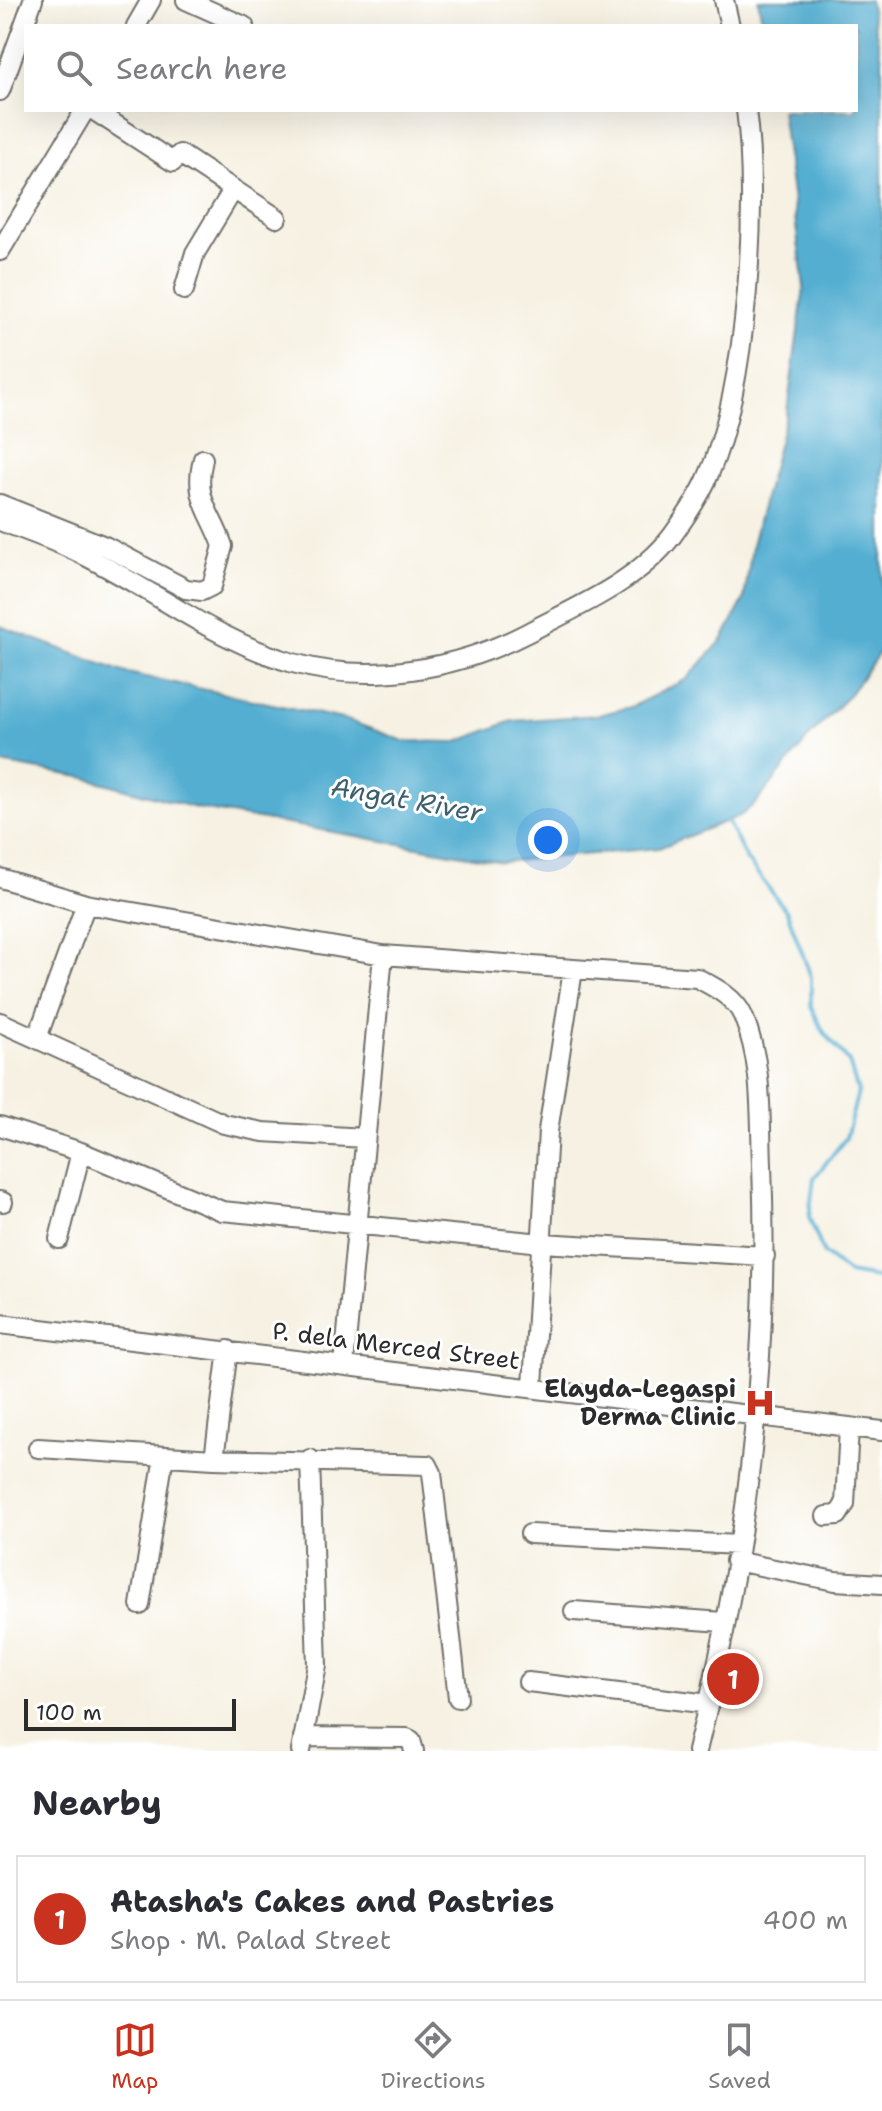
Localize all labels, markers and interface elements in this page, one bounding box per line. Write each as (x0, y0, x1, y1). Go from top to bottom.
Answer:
search box (24, 24, 858, 112)
icon: search (52, 46, 96, 90)
text: Search here (116, 48, 287, 89)
water label: Angat River (329, 768, 486, 830)
your location (528, 820, 568, 860)
street label: P. dela Merced Street (270, 1315, 522, 1377)
place label: Elayda-Legaspi Derma Clinic (544, 1373, 736, 1433)
hospital icon: Elayda-Legaspi Derma Clinic (743, 1386, 777, 1420)
pin: 1 (707, 1649, 759, 1709)
scale bar (24, 1695, 236, 1731)
text: 100 m (36, 1698, 102, 1727)
text: Nearby (32, 1780, 162, 1826)
text: Atasha's Cakes and Pastries (110, 1881, 554, 1922)
text: 1 (54, 1902, 66, 1937)
text: 400 m (763, 1902, 848, 1937)
text: Shop · M. Palad Street (110, 1922, 391, 1957)
tab: Map (111, 2018, 158, 2095)
tab: Directions (381, 2018, 486, 2095)
tab: Saved (708, 2018, 771, 2095)

